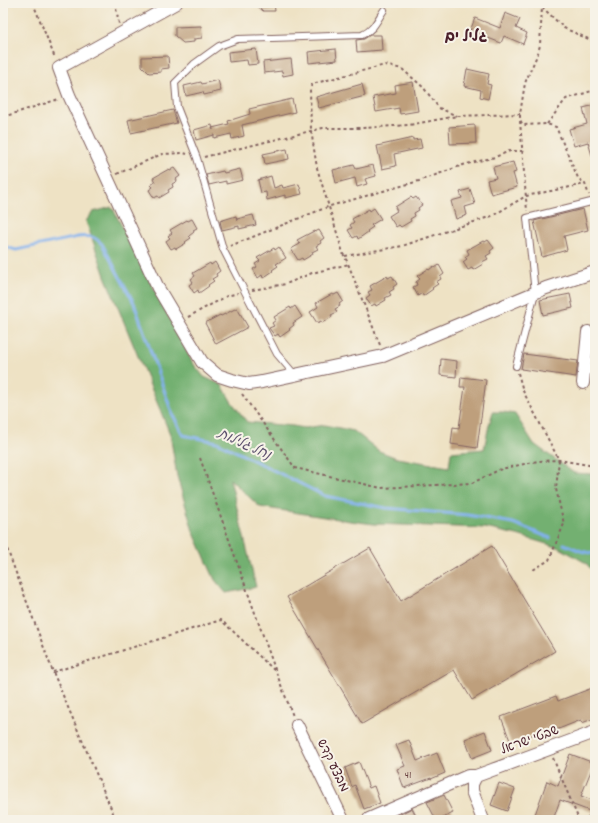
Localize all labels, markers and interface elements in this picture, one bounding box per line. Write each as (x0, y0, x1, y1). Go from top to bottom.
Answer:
district label: גליל ים (445, 27, 487, 49)
water label: נחל גלילות (213, 423, 274, 466)
street label: שבטי ישראל (498, 722, 562, 760)
street label: מבצע קדש (311, 736, 353, 796)
house number: 41 (405, 768, 411, 784)

